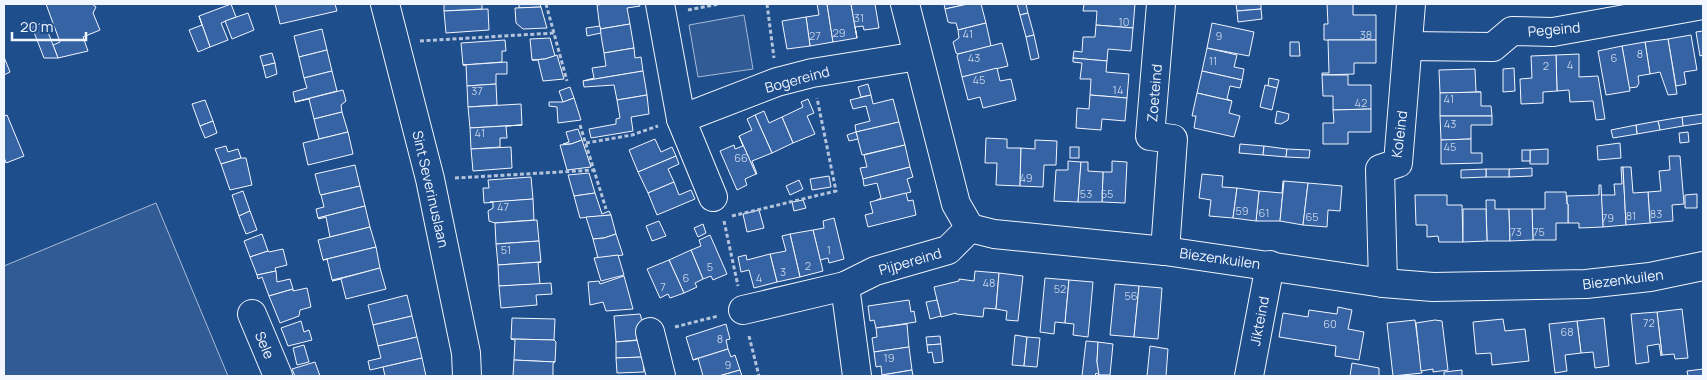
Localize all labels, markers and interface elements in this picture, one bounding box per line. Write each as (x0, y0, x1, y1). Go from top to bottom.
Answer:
scale bar (12, 10, 86, 42)
house number: 31 (854, 10, 864, 25)
house number: 10 (1118, 14, 1130, 29)
text: 20 m (20, 16, 53, 37)
street label: Pegeind (1527, 17, 1581, 41)
house number: 29 (832, 25, 846, 40)
house number: 41 (963, 26, 973, 41)
house number: 38 (1360, 27, 1372, 42)
house number: 27 (809, 28, 821, 43)
house number: 9 (1216, 28, 1223, 43)
house number: 8 (1637, 46, 1643, 61)
house number: 43 (968, 50, 980, 65)
house number: 6 (1611, 50, 1618, 65)
house number: 11 (1209, 53, 1217, 68)
house number: 4 (1567, 57, 1573, 72)
house number: 2 (1543, 58, 1549, 73)
street label: Bogereind (763, 61, 831, 97)
street label: Zoeteind (1142, 63, 1166, 123)
house number: 45 (973, 72, 985, 87)
house number: 14 (1113, 82, 1123, 97)
house number: 37 (471, 83, 483, 98)
house number: 41 (1444, 91, 1454, 106)
house number: 42 (1355, 95, 1367, 110)
street label: Koleind (1387, 109, 1411, 159)
house number: 43 (1444, 116, 1456, 131)
house number: 41 (475, 125, 485, 140)
street label: Sint Severinuslaan (408, 129, 454, 249)
house number: 45 (1444, 139, 1456, 154)
house number: 66 (734, 150, 748, 165)
house number: 49 (1019, 170, 1033, 185)
house number: 53 (1080, 186, 1092, 201)
house number: 55 (1101, 186, 1113, 201)
house number: 47 (497, 199, 509, 214)
house number: 59 (1235, 203, 1249, 218)
house number: 61 (1259, 205, 1269, 220)
house number: 83 (1650, 206, 1662, 221)
house number: 81 (1626, 208, 1636, 223)
house number: 65 (1305, 209, 1319, 224)
house number: 79 (1602, 210, 1614, 225)
house number: 73 (1510, 224, 1522, 239)
house number: 75 (1533, 224, 1545, 239)
house number: 51 (501, 242, 511, 257)
house number: 1 (827, 242, 831, 257)
street label: Pijpereind (876, 243, 944, 279)
street label: Biezenkuilen (1178, 243, 1262, 273)
house number: 2 (805, 258, 811, 273)
house number: 5 (707, 259, 713, 274)
house number: 3 (780, 264, 786, 279)
street label: Biezenkuilen (1582, 265, 1664, 293)
house number: 6 (683, 270, 690, 285)
house number: 4 (756, 270, 762, 285)
house number: 48 (983, 275, 995, 290)
house number: 7 (660, 279, 666, 294)
house number: 52 (1054, 281, 1066, 296)
house number: 56 (1124, 288, 1138, 303)
street label: Jikteind (1245, 295, 1273, 347)
house number: 72 (1643, 315, 1655, 330)
house number: 60 (1323, 316, 1337, 331)
house number: 68 (1560, 324, 1574, 339)
street label: Sele (251, 328, 279, 362)
house number: 8 (717, 331, 723, 346)
house number: 19 (883, 350, 895, 365)
house number: 9 (725, 357, 732, 372)

